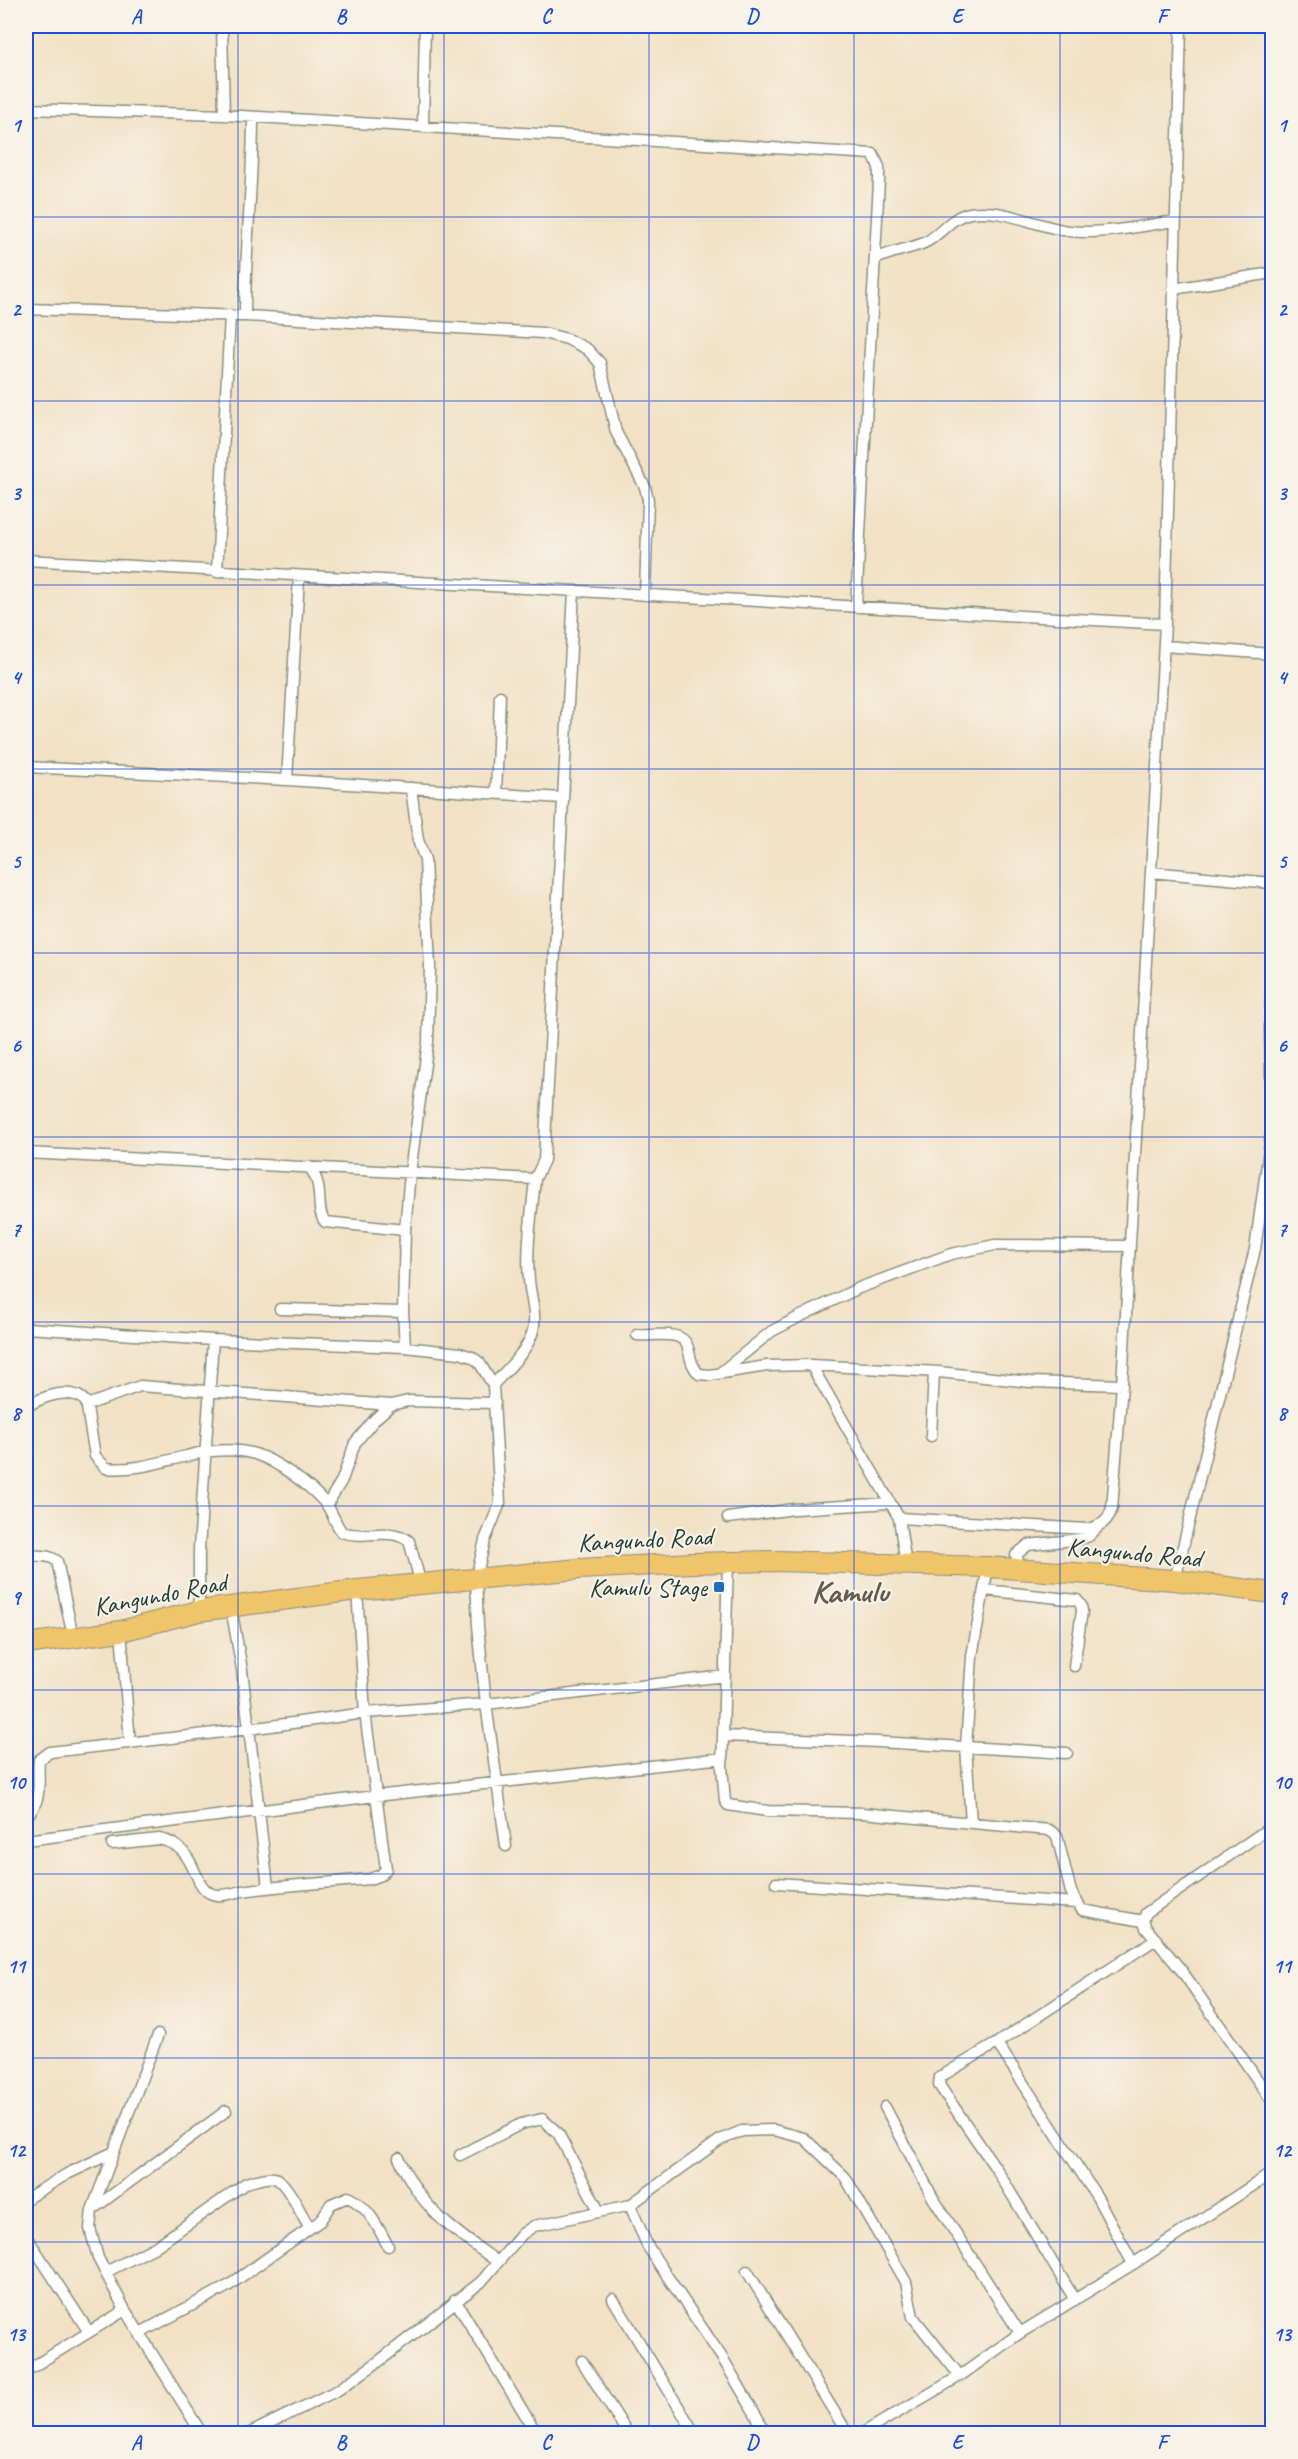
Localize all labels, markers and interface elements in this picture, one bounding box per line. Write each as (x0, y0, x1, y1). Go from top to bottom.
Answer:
text: A (131, 4, 143, 29)
text: B (336, 4, 348, 29)
text: C (541, 4, 553, 29)
text: D (746, 4, 760, 29)
text: E (952, 4, 966, 29)
text: F (1157, 4, 1171, 29)
text: 1 (12, 113, 23, 138)
text: 1 (1278, 113, 1289, 138)
text: 2 (12, 297, 23, 322)
text: 2 (1278, 297, 1289, 322)
text: 3 (12, 481, 23, 506)
text: 3 (1278, 481, 1289, 506)
text: 4 (12, 665, 24, 690)
text: 4 (1278, 665, 1290, 690)
text: 5 (12, 849, 23, 874)
text: 5 (1278, 849, 1289, 874)
text: 6 (11, 1033, 22, 1058)
text: 6 (1277, 1033, 1288, 1058)
text: 7 (12, 1217, 23, 1242)
text: 7 (1278, 1217, 1289, 1242)
text: 8 (12, 1401, 24, 1426)
text: 8 (1278, 1401, 1290, 1426)
street label: Kangundo Road (577, 1519, 717, 1560)
street label: Kangundo Road (1065, 1530, 1206, 1575)
street label: Kangundo Road (91, 1565, 233, 1624)
place label: Kamulu Stage (589, 1571, 709, 1604)
district label: Kamulu (812, 1571, 892, 1612)
marker: Kamulu Stage (712, 1580, 726, 1594)
text: 9 (12, 1585, 23, 1610)
text: 9 (1278, 1585, 1289, 1610)
text: 10 (7, 1770, 27, 1795)
text: 10 (1273, 1770, 1293, 1795)
text: 11 (7, 1954, 27, 1979)
text: 11 (1273, 1954, 1293, 1979)
text: 12 (7, 2138, 27, 2163)
text: 12 (1273, 2138, 1293, 2163)
text: 13 (7, 2322, 27, 2347)
text: 13 (1273, 2322, 1293, 2347)
text: A (131, 2430, 143, 2455)
text: B (336, 2430, 348, 2455)
text: C (541, 2430, 553, 2455)
text: D (746, 2430, 760, 2455)
text: E (952, 2430, 966, 2455)
text: F (1157, 2430, 1171, 2455)

